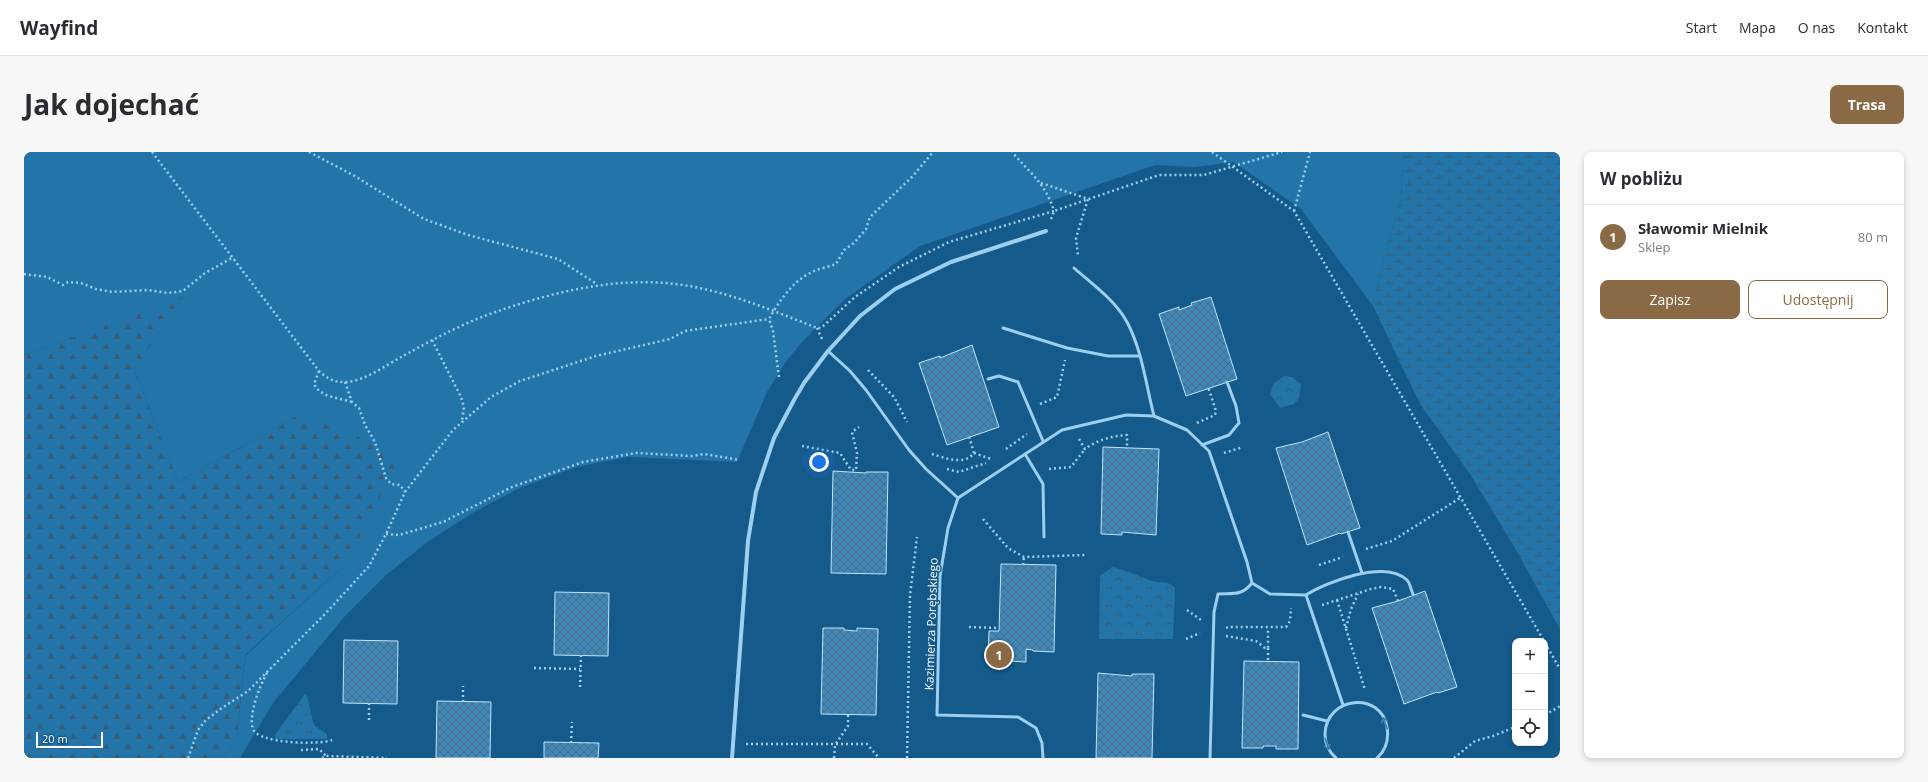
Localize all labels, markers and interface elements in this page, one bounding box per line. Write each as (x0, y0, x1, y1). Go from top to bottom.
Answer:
text: Wayfind (20, 15, 98, 41)
text: Start (1686, 18, 1717, 37)
text: Mapa (1739, 18, 1776, 37)
text: O nas (1798, 18, 1835, 37)
text: Kontakt (1857, 18, 1908, 37)
text: Jak dojechać (24, 85, 199, 123)
button: Trasa (1830, 85, 1904, 124)
text: W pobliżu (1600, 167, 1683, 190)
text: Sławomir Mielnik (1638, 218, 1768, 238)
text: 1 (1609, 228, 1617, 246)
text: 80 m (1858, 228, 1888, 246)
text: Sklep (1638, 238, 1671, 256)
button: Zapisz (1600, 280, 1740, 319)
button: Udostępnij (1748, 280, 1888, 319)
your location (809, 452, 829, 472)
street label: Kazimierza Porębskiego (920, 557, 942, 691)
map controls (1512, 638, 1548, 746)
button: + (1512, 638, 1548, 674)
pin: 1 (986, 640, 1012, 670)
button: − (1512, 674, 1548, 710)
button: locate (1512, 710, 1548, 746)
one-way arrow (1381, 717, 1389, 729)
scale bar (36, 730, 103, 749)
text: 20 m (42, 731, 68, 746)
one-way arrow (1324, 737, 1331, 750)

